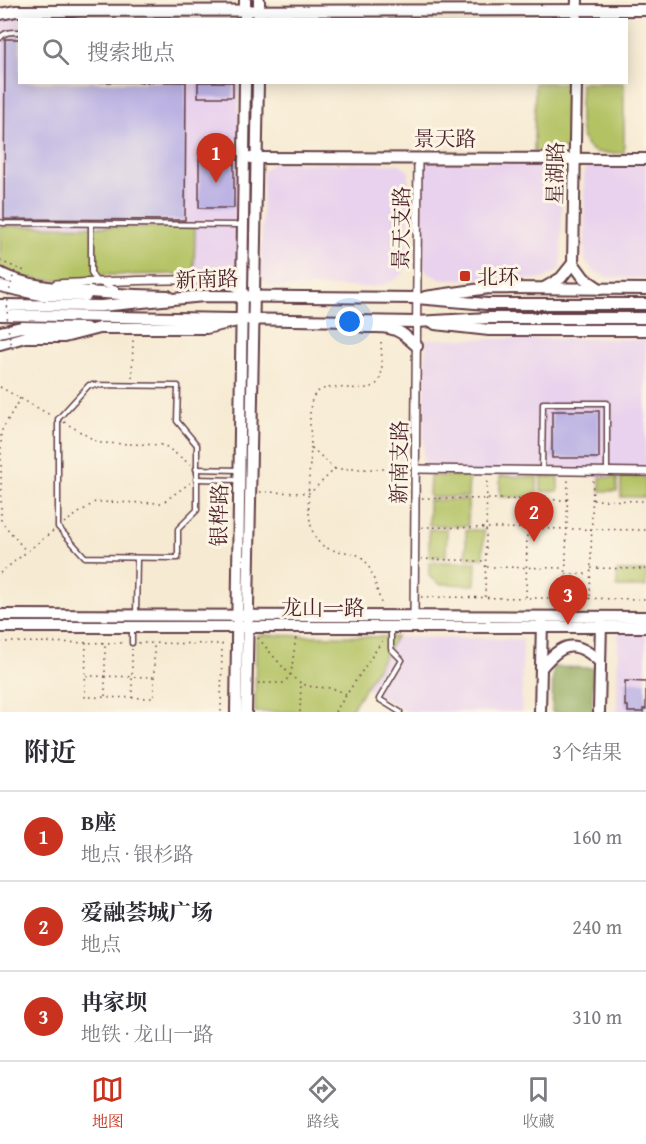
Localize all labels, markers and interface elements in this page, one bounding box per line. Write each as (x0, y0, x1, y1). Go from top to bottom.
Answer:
search box (18, 18, 628, 84)
icon: search (39, 35, 72, 68)
text: 搜索地点 (87, 36, 175, 68)
street label: 景天路 (414, 123, 477, 154)
pin: 1 (196, 134, 236, 183)
street label: 星湖路 (539, 141, 571, 205)
street label: 景天支路 (385, 186, 417, 270)
place label: 北环 (477, 261, 519, 292)
street label: 新南路 (175, 262, 239, 296)
marker: 北环 (458, 269, 472, 283)
your location (335, 307, 364, 336)
street label: 新南支路 (383, 420, 415, 504)
street label: 银桦路 (203, 483, 235, 547)
pin: 2 (514, 492, 554, 542)
pin: 3 (548, 576, 588, 625)
street label: 龙山一路 (281, 592, 365, 623)
text: 附近 (24, 732, 76, 771)
text: 3个结果 (552, 737, 622, 766)
text: B座 (81, 806, 117, 838)
text: 1 (38, 822, 49, 851)
text: 160 m (572, 822, 622, 851)
text: 地点 · 银杉路 (81, 839, 193, 868)
text: 爱融荟城广场 (81, 896, 213, 928)
text: 2 (38, 912, 49, 941)
text: 240 m (572, 912, 622, 941)
text: 地点 (81, 929, 121, 958)
text: 冉家坝 (81, 986, 147, 1018)
text: 3 (38, 1002, 49, 1031)
text: 310 m (572, 1002, 622, 1031)
text: 地铁 · 龙山一路 (81, 1019, 213, 1048)
tab: 地图 (91, 1073, 124, 1133)
tab: 路线 (306, 1073, 339, 1133)
tab: 收藏 (522, 1073, 555, 1133)

